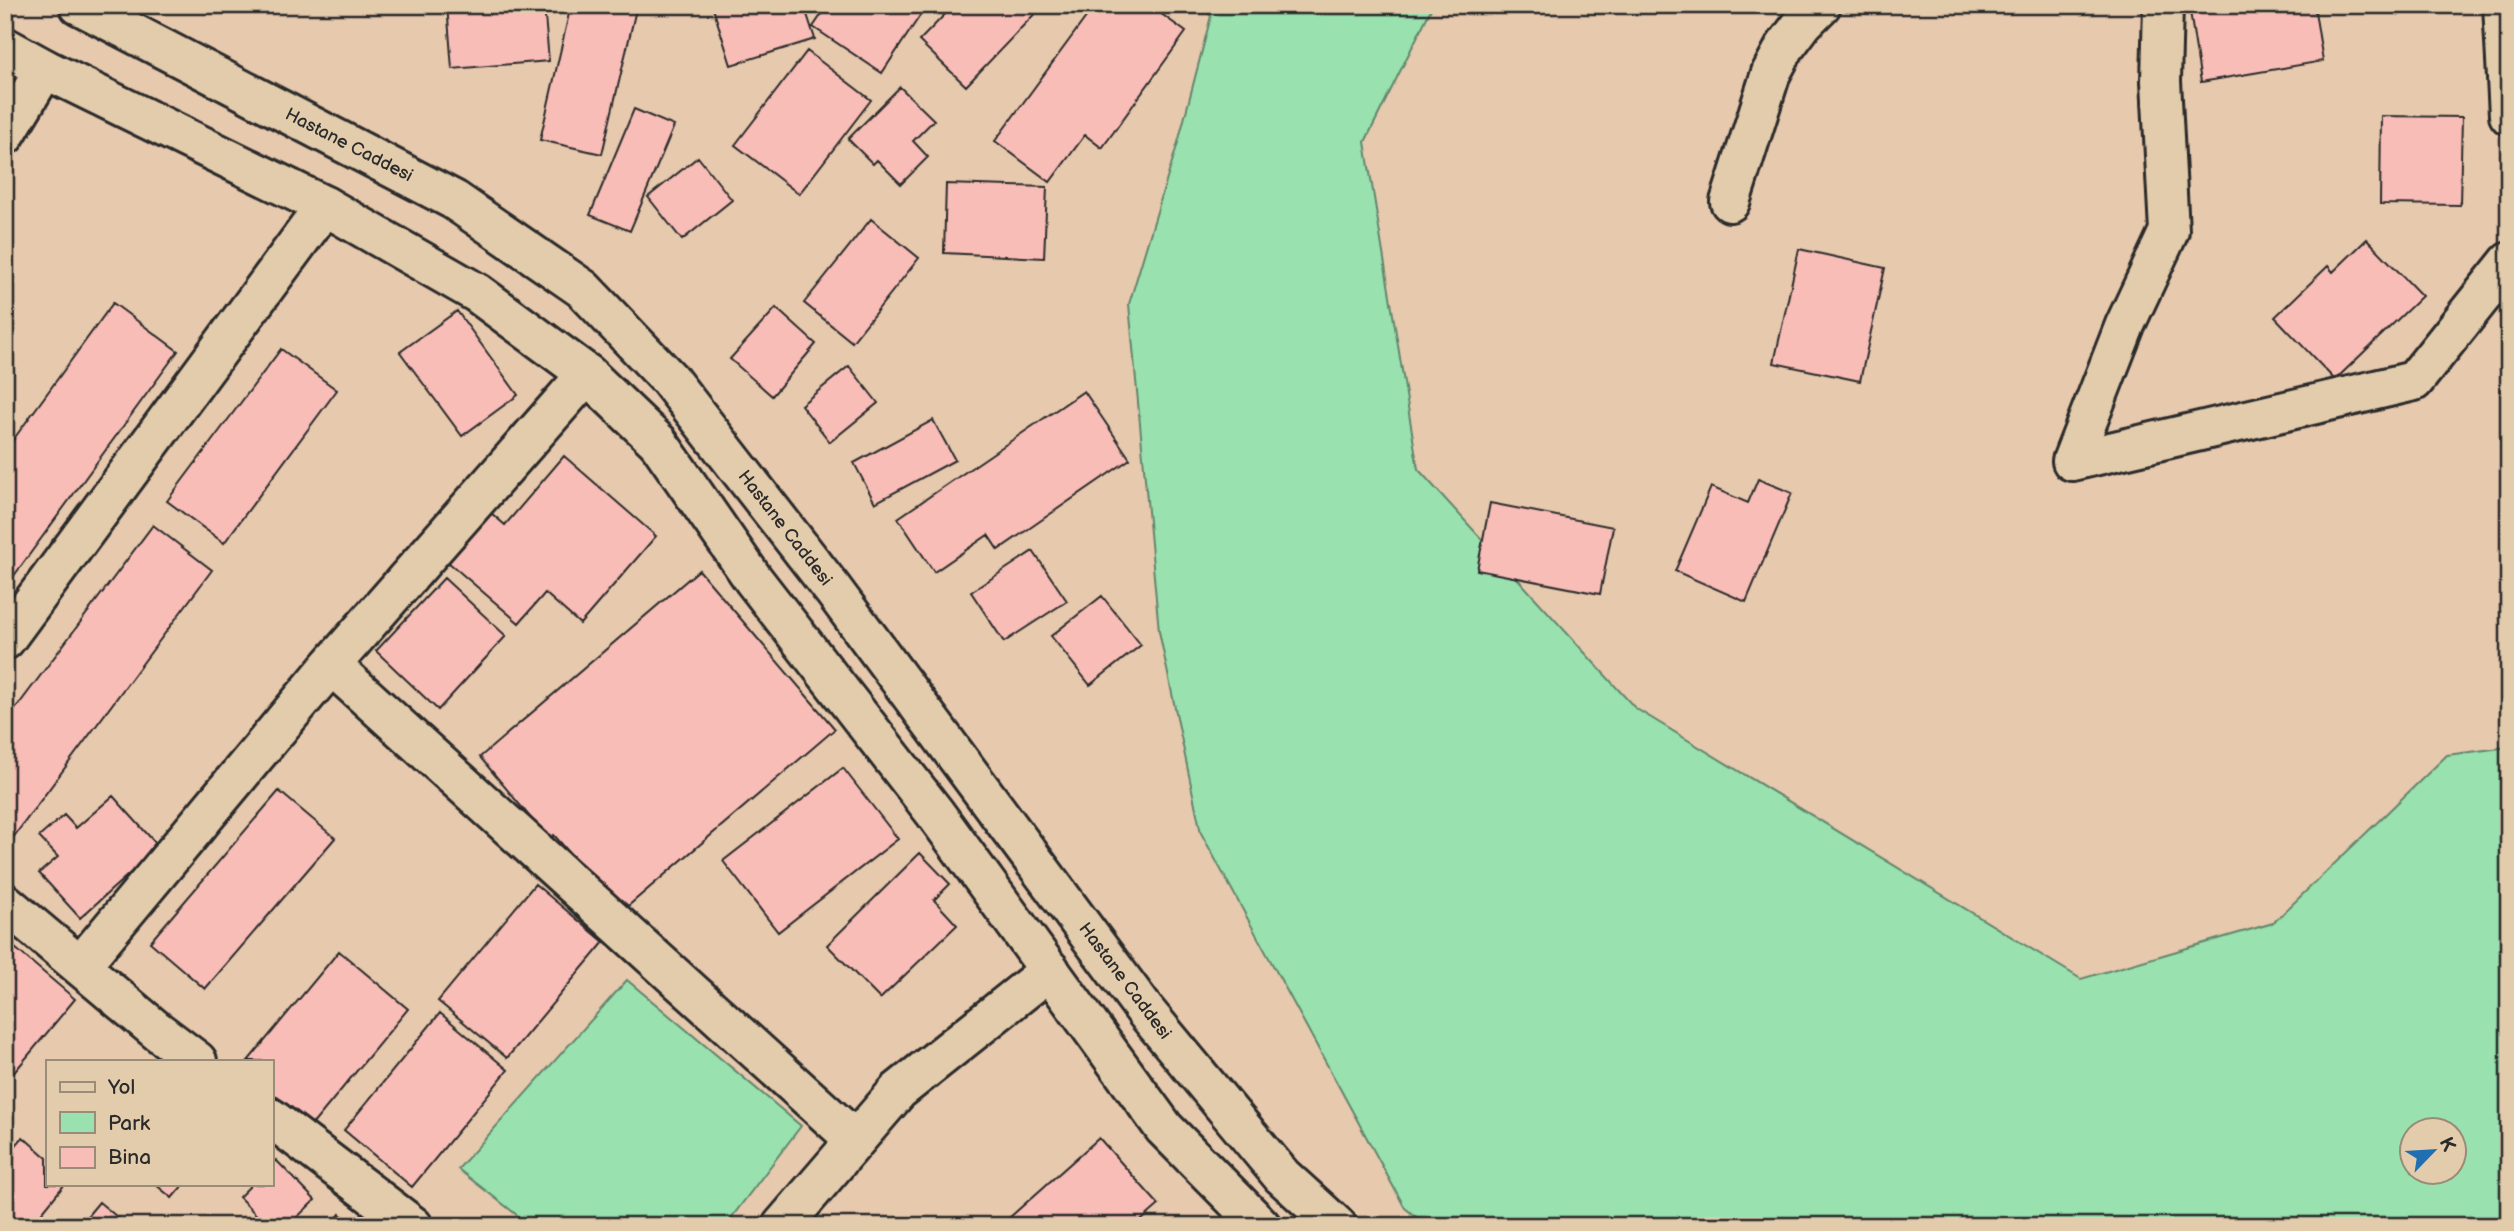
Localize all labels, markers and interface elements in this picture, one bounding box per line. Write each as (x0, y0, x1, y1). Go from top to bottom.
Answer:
street label: Hastane Caddesi (282, 104, 416, 186)
street label: Hastane Caddesi (733, 466, 837, 590)
street label: Hastane Caddesi (1074, 919, 1176, 1043)
legend (46, 1060, 273, 1186)
text: Yol (107, 1075, 135, 1100)
text: Park (108, 1111, 151, 1136)
north arrow (2398, 1116, 2468, 1186)
text: K (2434, 1134, 2460, 1155)
text: Bina (108, 1145, 151, 1170)

